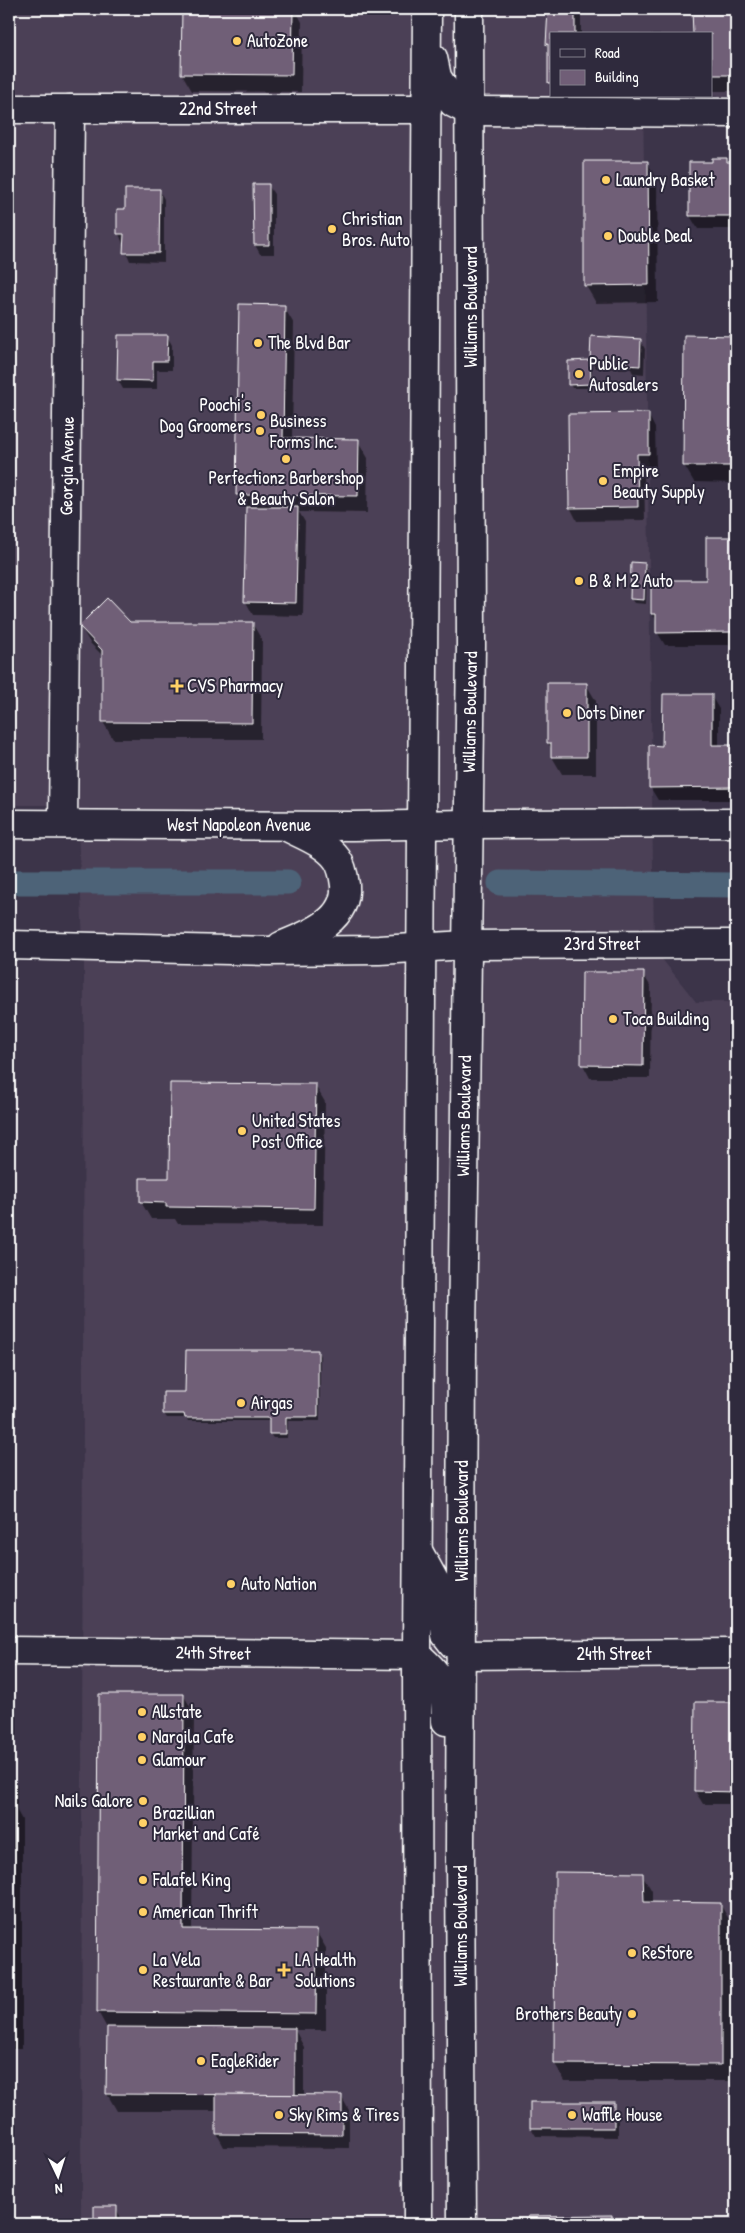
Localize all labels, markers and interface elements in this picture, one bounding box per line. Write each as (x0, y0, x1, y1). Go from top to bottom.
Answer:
place label: AutoZone (247, 28, 308, 53)
legend (550, 32, 712, 98)
marker: AutoZone (231, 35, 243, 47)
text: Road (595, 42, 620, 63)
text: Building (595, 66, 639, 87)
street label: 22nd Street (179, 96, 258, 121)
place label: Laundry Basket (616, 167, 716, 192)
marker: Laundry Basket (600, 174, 612, 186)
place label: Christian Bros. Auto (342, 206, 410, 252)
marker: Christian Bros. Auto (326, 223, 338, 235)
place label: Double Deal (618, 223, 692, 248)
marker: Double Deal (602, 230, 614, 242)
street label: Williams Boulevard (458, 246, 483, 368)
place label: The Blvd Bar (268, 330, 351, 355)
marker: The Blvd Bar (252, 337, 264, 349)
place label: Public Autosalers (589, 351, 658, 397)
marker: Public Autosalers (573, 368, 585, 380)
place label: Poochi's Dog Groomers (160, 392, 251, 438)
place label: Business Forms Inc. (269, 408, 337, 454)
marker: Poochi's Dog Groomers (255, 409, 267, 421)
street label: Georgia Avenue (53, 416, 80, 516)
marker: Business Forms Inc. (254, 425, 266, 437)
marker: Perfectionz Barbershop & Beauty Salon (280, 453, 292, 465)
place label: Empire Beauty Supply (613, 458, 705, 504)
place label: Perfectionz Barbershop & Beauty Salon (209, 465, 364, 511)
marker: Empire Beauty Supply (597, 475, 609, 487)
place label: B & M 2 Auto (589, 568, 673, 593)
marker: B & M 2 Auto (573, 575, 585, 587)
street label: Williams Boulevard (456, 651, 483, 773)
place label: CVS Pharmacy (187, 673, 284, 698)
marker: CVS Pharmacy (171, 680, 183, 692)
place label: Dots Diner (577, 700, 645, 725)
marker: Dots Diner (561, 707, 573, 719)
street label: West Napoleon Avenue (167, 812, 311, 837)
street label: 23rd Street (564, 931, 641, 956)
place label: Toca Building (623, 1006, 709, 1031)
marker: Toca Building (607, 1013, 619, 1025)
street label: Williams Boulevard (450, 1055, 477, 1177)
place label: United States Post Office (252, 1108, 340, 1154)
marker: United States Post Office (236, 1125, 248, 1137)
place label: Airgas (251, 1390, 293, 1415)
marker: Airgas (235, 1397, 247, 1409)
street label: Williams Boulevard (449, 1460, 474, 1582)
place label: Auto Nation (241, 1571, 317, 1596)
marker: Auto Nation (225, 1578, 237, 1590)
street label: 24th Street (175, 1639, 252, 1666)
street label: 24th Street (577, 1641, 652, 1666)
place label: Allstate (152, 1699, 202, 1724)
marker: Allstate (136, 1706, 148, 1718)
place label: Nargila Cafe (152, 1724, 234, 1749)
marker: Nargila Cafe (136, 1731, 148, 1743)
place label: Glamour (152, 1747, 206, 1772)
marker: Glamour (136, 1754, 148, 1766)
place label: Nails Galore (55, 1788, 133, 1813)
marker: Nails Galore (137, 1795, 149, 1807)
place label: Brazillian Market and Café (153, 1800, 260, 1846)
marker: Brazillian Market and Café (137, 1817, 149, 1829)
street label: Williams Boulevard (448, 1865, 473, 1987)
place label: Falafel King (152, 1867, 231, 1892)
marker: Falafel King (137, 1874, 149, 1886)
place label: American Thrift (153, 1899, 259, 1924)
marker: American Thrift (137, 1906, 149, 1918)
place label: ReStore (642, 1940, 693, 1965)
place label: La Vela Restaurante & Bar (153, 1947, 272, 1993)
place label: LA Health Solutions (295, 1947, 356, 1993)
marker: ReStore (626, 1947, 638, 1959)
marker: LA Health Solutions (277, 1963, 291, 1977)
marker: La Vela Restaurante & Bar (137, 1964, 149, 1976)
place label: Brothers Beauty (515, 2001, 622, 2026)
marker: Brothers Beauty (626, 2008, 638, 2020)
place label: EagleRider (211, 2048, 279, 2073)
marker: EagleRider (195, 2055, 207, 2067)
place label: Sky Rims & Tires (289, 2102, 399, 2127)
place label: Waffle House (582, 2102, 663, 2127)
marker: Sky Rims & Tires (273, 2109, 285, 2121)
marker: Waffle House (566, 2109, 578, 2121)
north arrow (32, 2150, 82, 2200)
text: N (54, 2180, 63, 2199)

